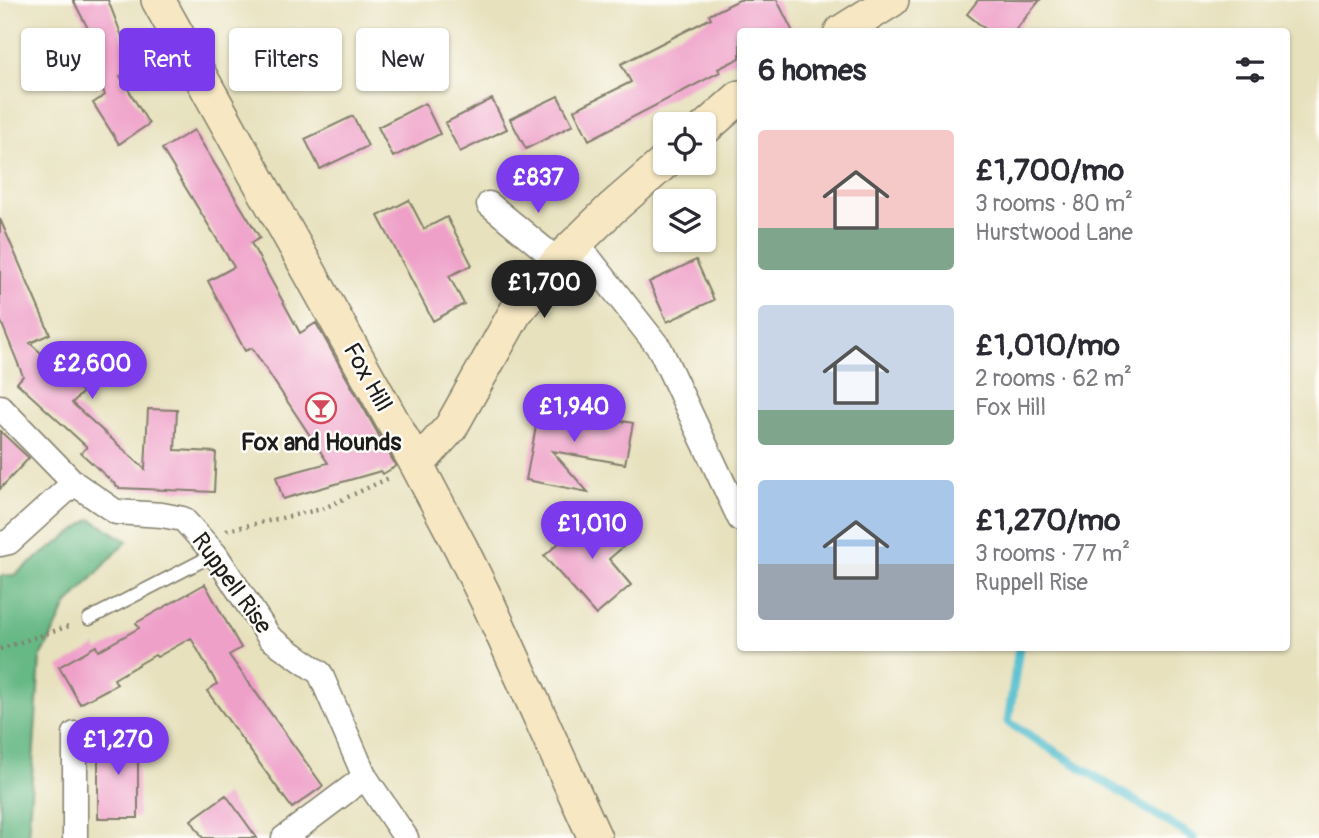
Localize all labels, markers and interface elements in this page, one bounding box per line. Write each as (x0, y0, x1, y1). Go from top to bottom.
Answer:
chip: Buy (21, 28, 105, 91)
chip: Rent (119, 28, 215, 91)
chip: Filters (229, 28, 342, 91)
chip: New (356, 28, 449, 91)
icon: filters (1231, 51, 1269, 89)
text: 6 homes (758, 52, 866, 89)
map controls (653, 112, 716, 252)
button: locate (653, 112, 716, 175)
text: £1,700/mo (975, 152, 1124, 189)
pin: £837 (497, 156, 579, 215)
icon: home (814, 158, 898, 242)
text: £837 (512, 163, 564, 192)
button: layers (653, 189, 716, 252)
text: 3 rooms · 80 m² (975, 189, 1133, 218)
text: Hurstwood Lane (975, 218, 1133, 247)
pin: £1,700 (487, 260, 601, 320)
text: £1,700 (507, 268, 581, 297)
text: £1,010/mo (975, 327, 1120, 364)
icon: home (814, 333, 898, 417)
street label: Fox Hill (337, 338, 398, 417)
pin: £2,600 (35, 342, 149, 401)
text: £2,600 (53, 349, 131, 378)
text: 2 rooms · 62 m² (975, 364, 1132, 393)
pin: £1,940 (517, 384, 631, 444)
bar icon: Fox and Hounds (304, 391, 338, 425)
text: £1,940 (539, 392, 609, 421)
text: Fox Hill (975, 393, 1046, 422)
place label: Fox and Hounds (241, 428, 401, 457)
pin: £1,010 (535, 502, 649, 561)
text: £1,270/mo (975, 502, 1120, 539)
icon: home (814, 508, 898, 592)
text: £1,010 (557, 509, 627, 538)
street label: Ruppell Rise (185, 527, 278, 640)
text: 3 rooms · 77 m² (975, 539, 1130, 568)
text: Ruppell Rise (975, 568, 1088, 597)
pin: £1,270 (61, 718, 175, 777)
text: £1,270 (83, 725, 153, 754)

